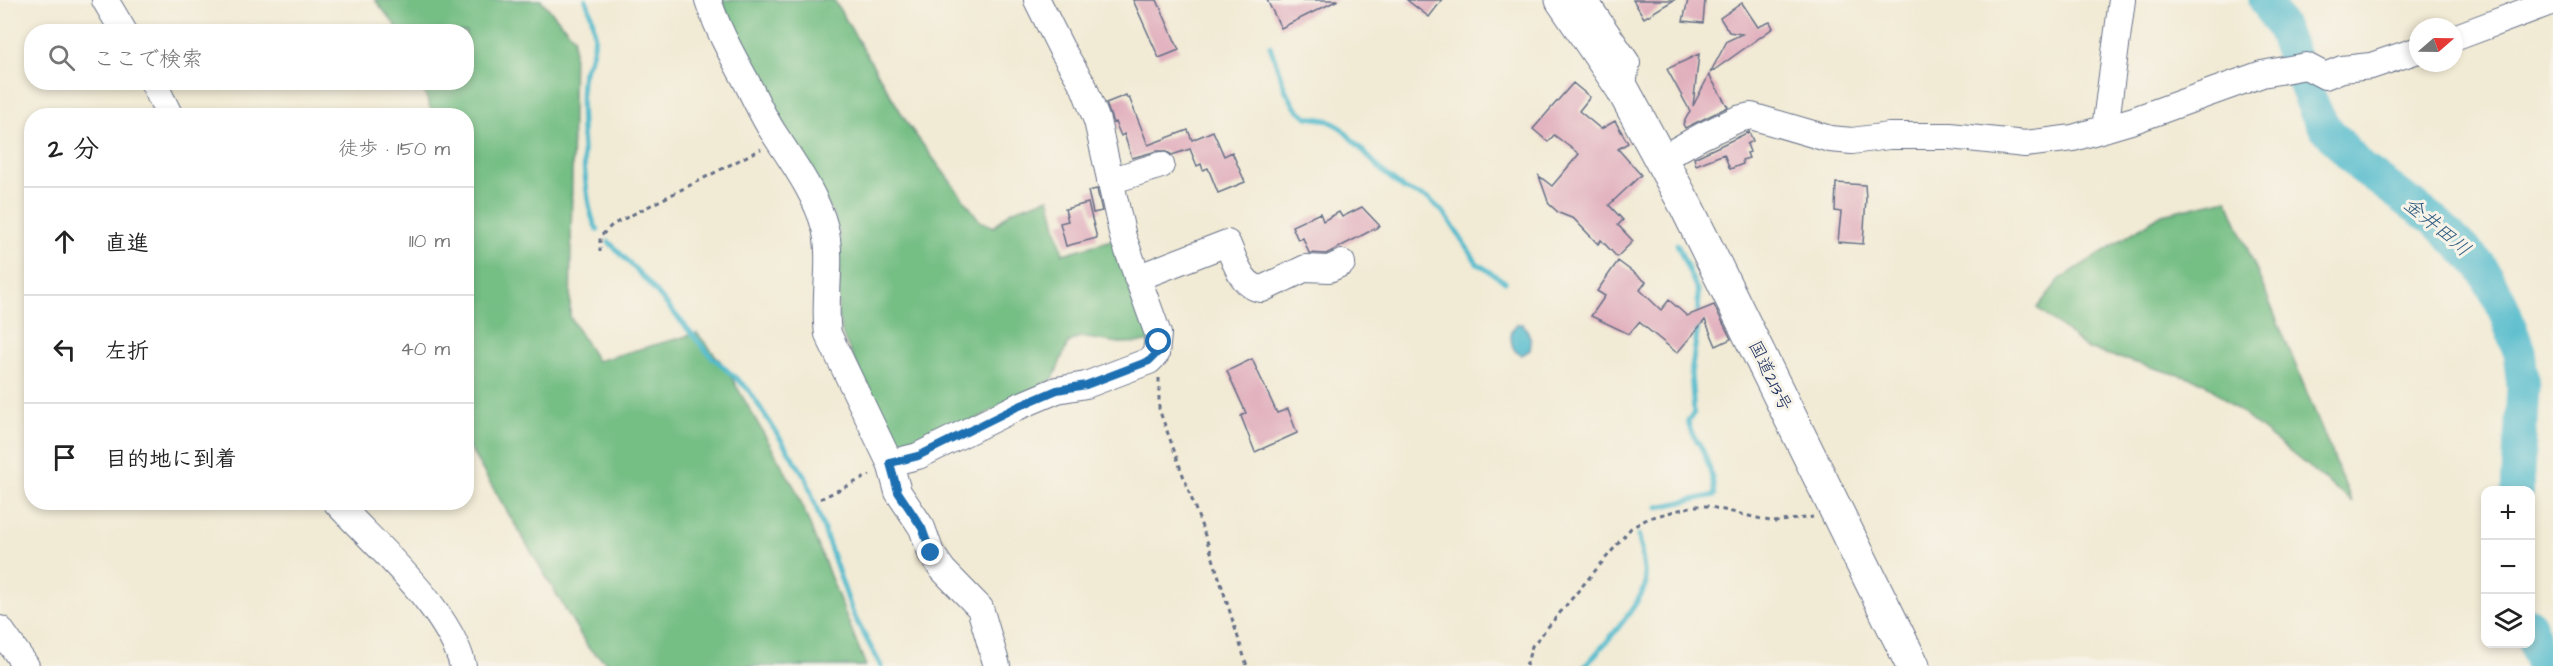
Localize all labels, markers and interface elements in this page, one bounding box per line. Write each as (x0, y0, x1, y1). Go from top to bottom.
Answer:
north arrow (2409, 18, 2463, 72)
search box (24, 24, 474, 90)
icon: search (45, 41, 78, 74)
text: ここで検索 (93, 44, 203, 75)
text: 2 分 (48, 131, 99, 167)
text: 徒歩 · 150 m (338, 135, 450, 163)
water label: 金井田川 (2397, 191, 2477, 263)
icon: ahead (48, 225, 81, 258)
text: 110 m (409, 227, 450, 255)
text: 直進 (105, 228, 149, 259)
route start (1145, 328, 1171, 354)
icon: left (48, 333, 81, 366)
text: 40 m (400, 335, 450, 363)
text: 左折 (105, 336, 149, 367)
street label: 国道213号 (1742, 336, 1798, 416)
icon: arrive (48, 441, 81, 474)
text: 目的地に到着 (105, 444, 237, 475)
map controls (2481, 486, 2535, 648)
button: + (2481, 486, 2535, 540)
route end (917, 539, 943, 565)
button: − (2481, 540, 2535, 594)
button: layers (2481, 594, 2535, 648)

